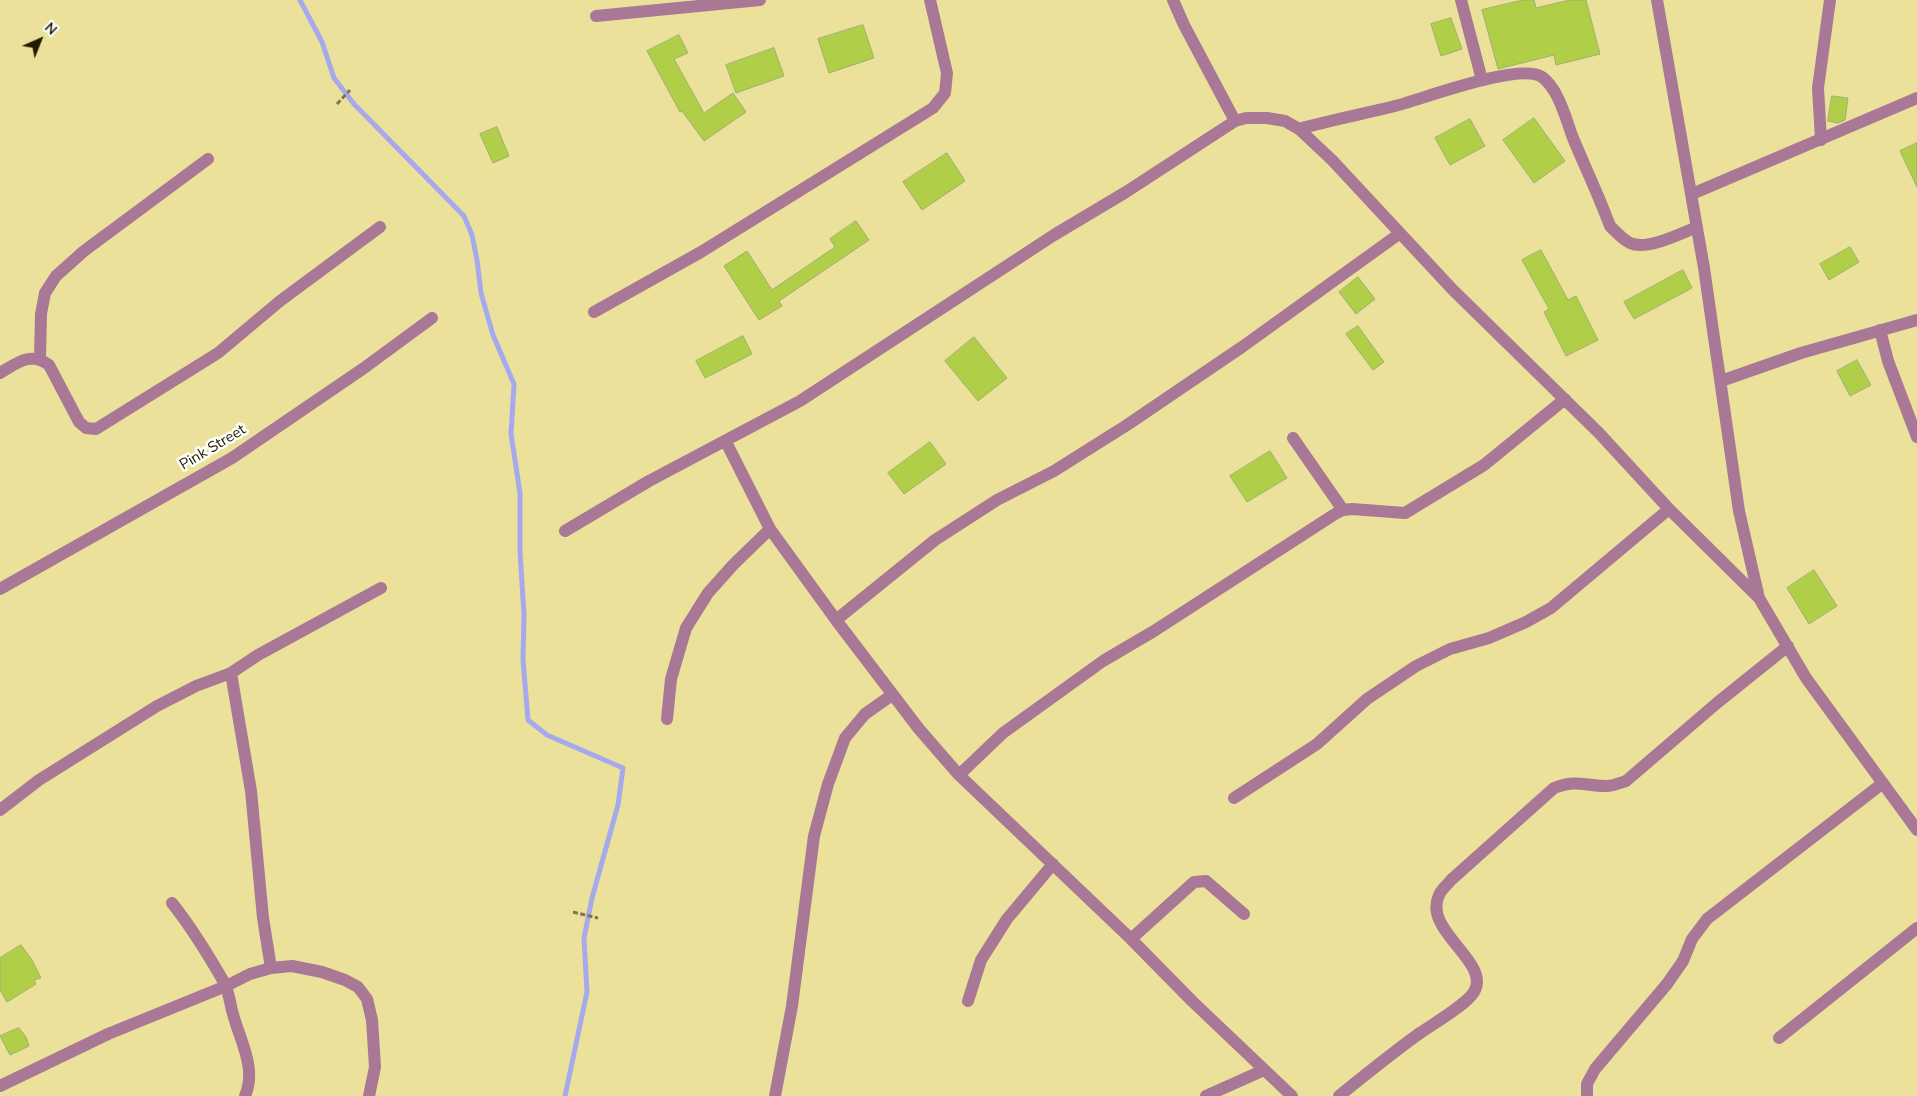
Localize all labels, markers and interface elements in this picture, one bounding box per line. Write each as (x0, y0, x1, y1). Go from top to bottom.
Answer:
north arrow (15, 15, 65, 65)
text: N (40, 18, 61, 39)
street label: Pink Street (177, 421, 249, 475)

